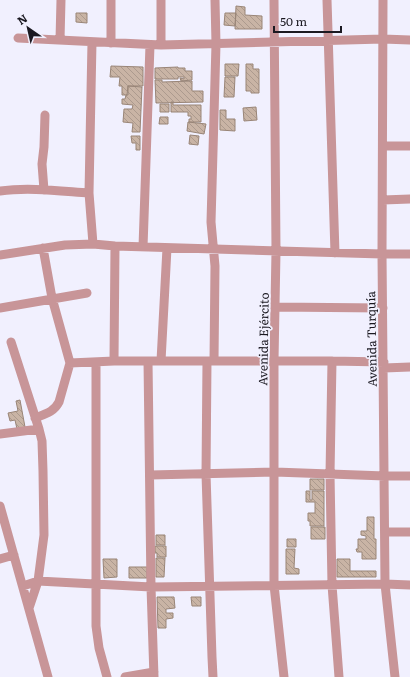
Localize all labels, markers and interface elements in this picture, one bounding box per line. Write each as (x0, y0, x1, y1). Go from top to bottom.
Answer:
north arrow (8, 8, 48, 48)
scale bar (274, 8, 341, 34)
text: N (14, 10, 30, 28)
text: 50 m (280, 12, 307, 30)
street label: Avenida Turquía (361, 290, 381, 387)
street label: Avenida Ejército (253, 292, 273, 386)

